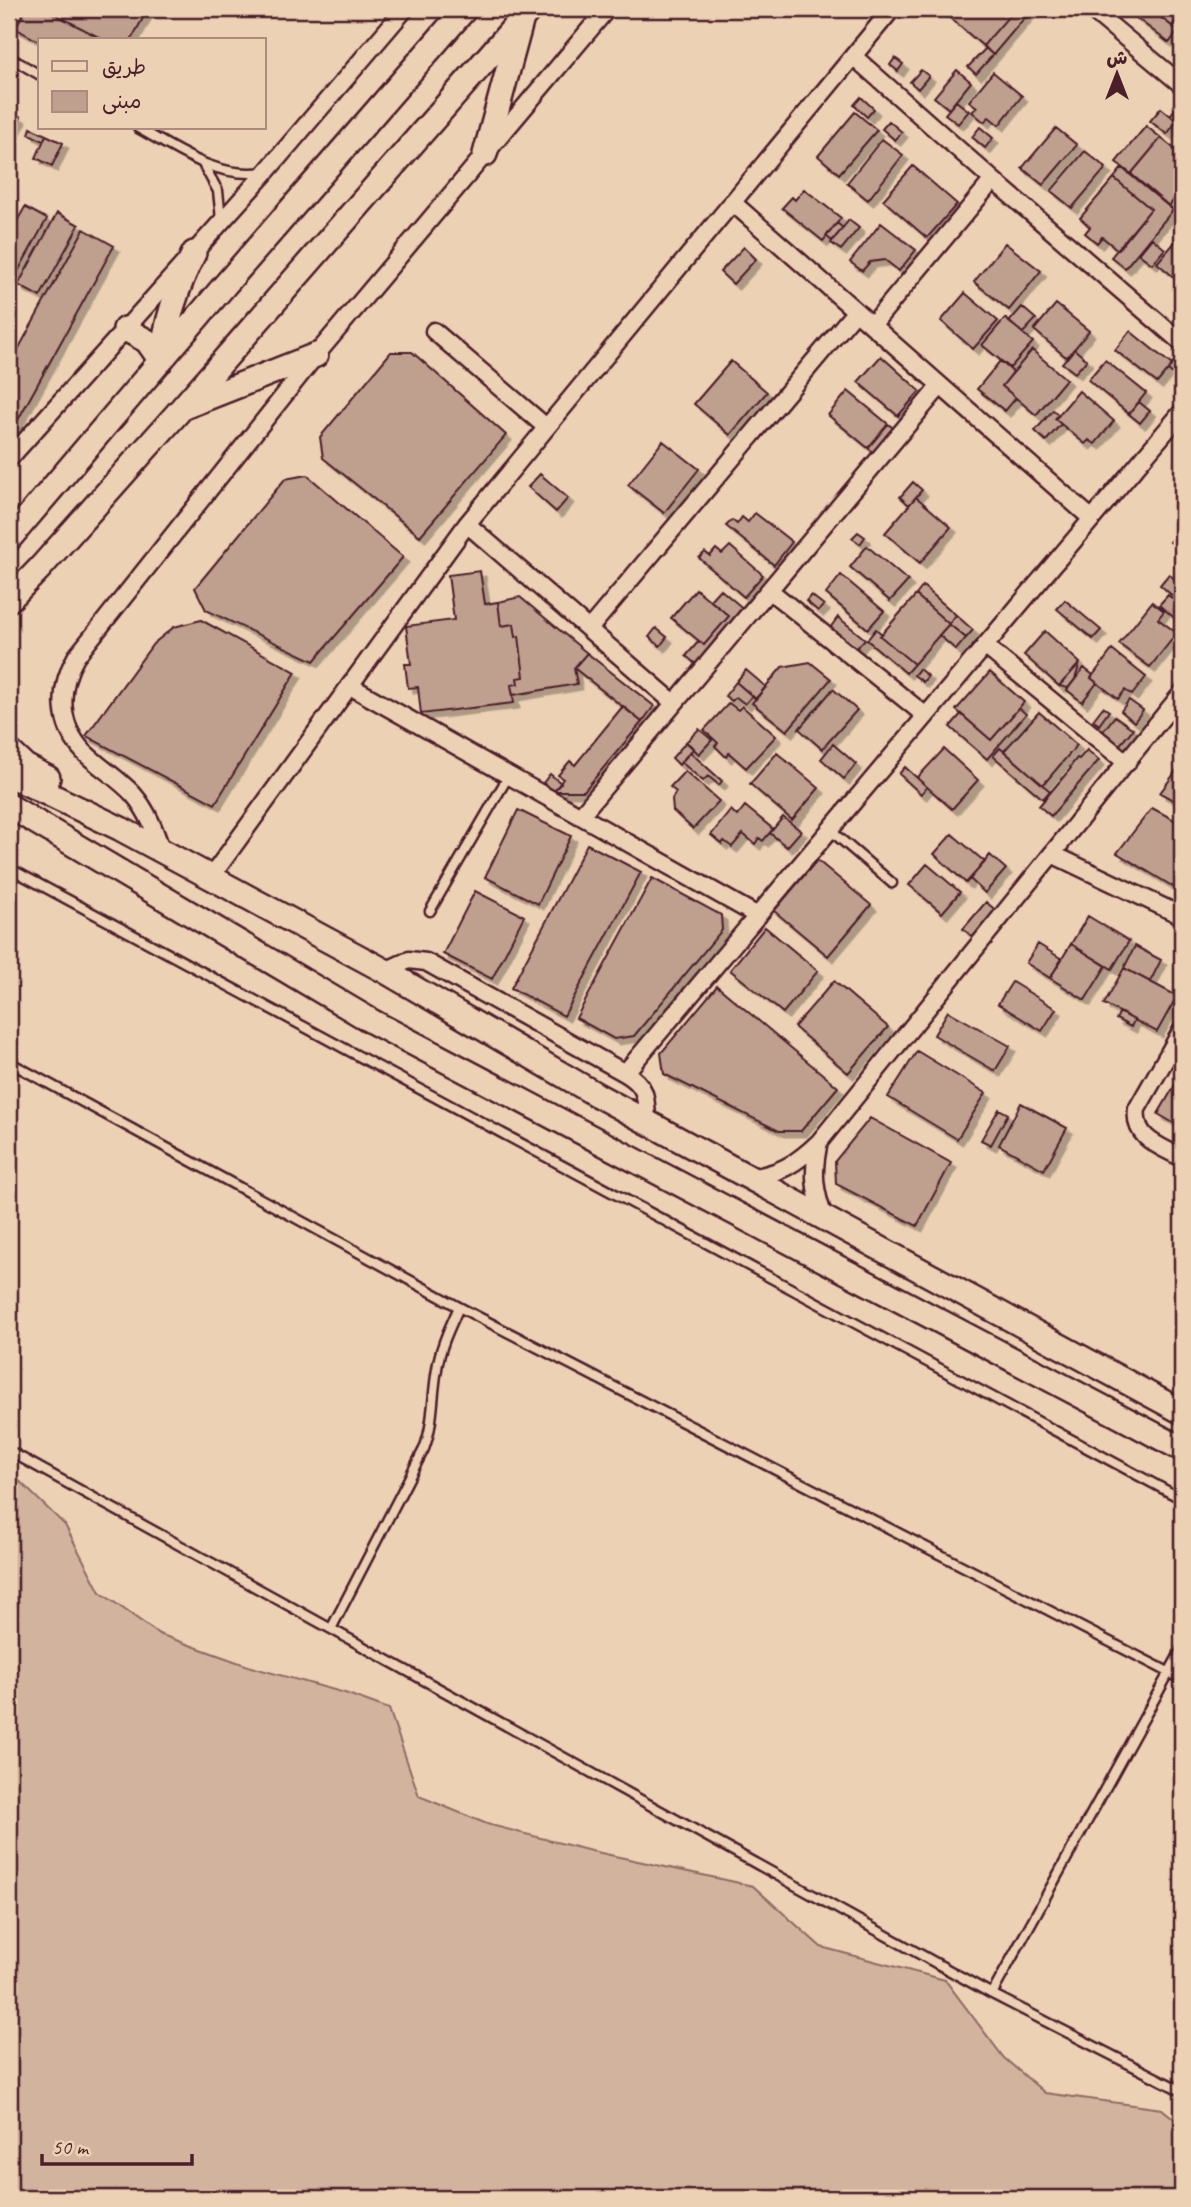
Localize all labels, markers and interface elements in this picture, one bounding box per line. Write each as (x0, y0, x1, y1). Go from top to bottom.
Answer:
legend (38, 38, 266, 130)
north arrow (1082, 38, 1152, 108)
text: ش (1107, 46, 1128, 70)
text: طريق (102, 54, 146, 80)
text: مبنى (102, 88, 141, 115)
scale bar (42, 2123, 192, 2167)
text: 50 m (52, 2134, 90, 2160)

